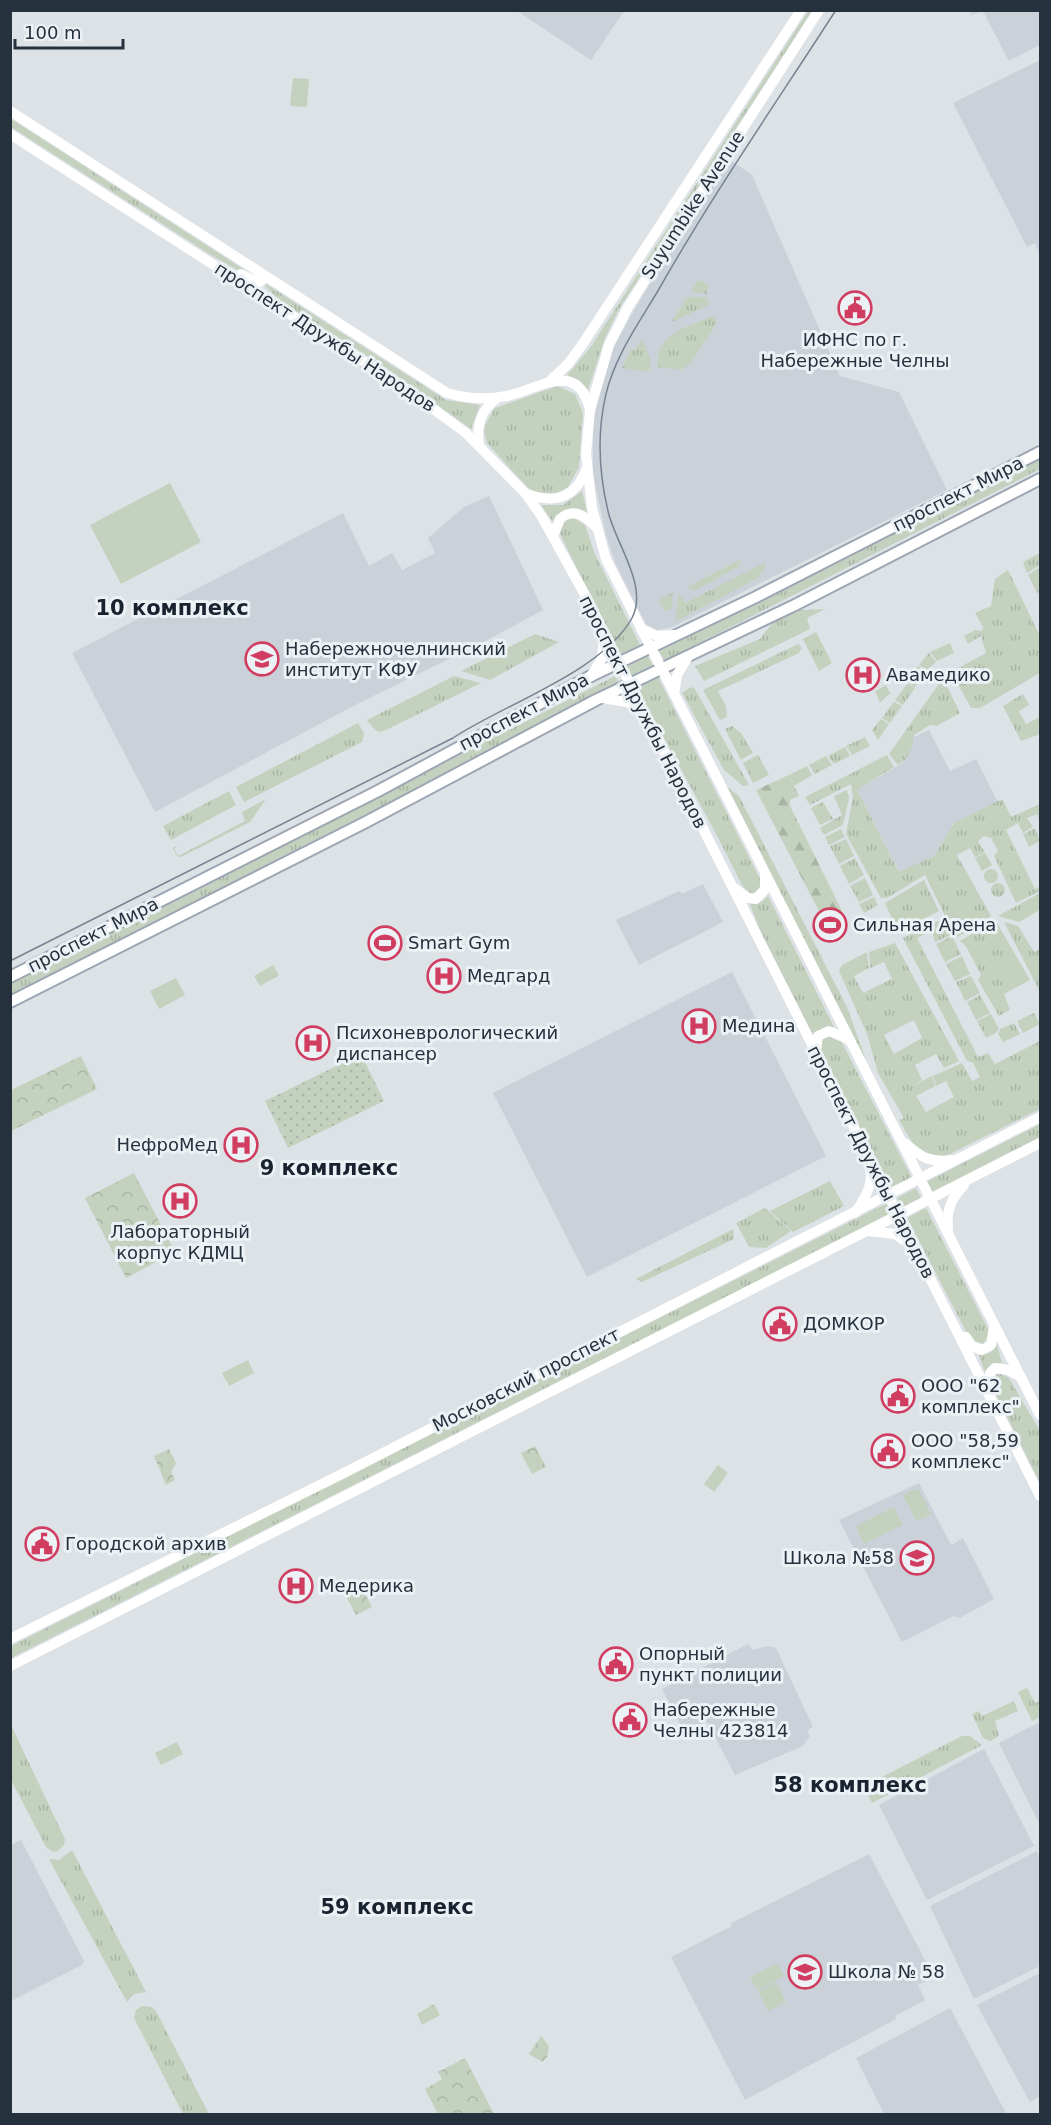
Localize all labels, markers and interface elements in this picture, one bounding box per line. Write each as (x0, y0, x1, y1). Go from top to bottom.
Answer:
scale bar (15, 12, 123, 50)
text: 100 m (24, 22, 82, 43)
street label: Suyumbike Avenue (637, 127, 748, 283)
street label: проспект Дружбы Народов (211, 257, 439, 416)
public building icon: ИФНС по г. Набережные Челны (837, 290, 873, 326)
place label: ИФНС по г. Набережные Челны (760, 329, 950, 371)
street label: проспект Мира (889, 452, 1027, 536)
street label: проспект Дружбы Народов (575, 592, 711, 832)
district label: 10 комплекс (95, 596, 249, 620)
place label: Набережночелнинский институт КФУ (285, 638, 506, 680)
school or university icon: Набережночелнинский институт КФУ (244, 641, 280, 677)
hospital icon: Авамедико (845, 657, 881, 693)
place label: Авамедико (886, 664, 991, 685)
street label: проспект Мира (455, 669, 592, 755)
street label: проспект Мира (24, 893, 162, 977)
sports icon: Сильная Арена (812, 907, 848, 943)
place label: Сильная Арена (853, 914, 996, 935)
sports icon: Smart Gym (367, 925, 403, 961)
place label: Smart Gym (408, 932, 510, 953)
hospital icon: Медгард (426, 958, 462, 994)
place label: Медгард (467, 965, 550, 986)
hospital icon: Медина (681, 1008, 717, 1044)
place label: Медина (722, 1015, 796, 1036)
place label: Психоневрологический диспансер (336, 1022, 558, 1064)
hospital icon: Психоневрологический диспансер (295, 1025, 331, 1061)
street label: проспект Дружбы Народов (803, 1042, 939, 1282)
hospital icon: НефроМед (223, 1127, 259, 1163)
place label: НефроМед (117, 1134, 218, 1155)
district label: 9 комплекс (260, 1156, 398, 1180)
hospital icon: Лабораторный корпус КДМЦ (162, 1183, 198, 1219)
place label: Лабораторный корпус КДМЦ (110, 1221, 250, 1263)
public building icon: ДОМКОР (762, 1306, 798, 1342)
place label: ДОМКОР (803, 1313, 885, 1334)
street label: Московский проспект (429, 1323, 623, 1436)
place label: ООО "62 комплекс" (921, 1375, 1020, 1417)
public building icon: ООО "62 комплекс" (880, 1378, 916, 1414)
place label: ООО "58,59 комплекс" (911, 1430, 1019, 1472)
public building icon: ООО "58,59 комплекс" (870, 1433, 906, 1469)
public building icon: Городской архив (24, 1526, 60, 1562)
place label: Городской архив (65, 1533, 227, 1554)
school or university icon: Школа №58 (899, 1540, 935, 1576)
place label: Школа №58 (783, 1547, 894, 1568)
hospital icon: Медерика (278, 1568, 314, 1604)
place label: Медерика (319, 1575, 414, 1596)
place label: Опорный пункт полиции (639, 1643, 782, 1685)
public building icon: Опорный пункт полиции (598, 1646, 634, 1682)
place label: Набережные Челны 423814 (653, 1699, 788, 1741)
public building icon: Набережные Челны 423814 (612, 1702, 648, 1738)
district label: 58 комплекс (773, 1773, 927, 1797)
district label: 59 комплекс (320, 1895, 474, 1919)
school or university icon: Школа № 58 (787, 1954, 823, 1990)
place label: Школа № 58 (828, 1961, 945, 1982)

